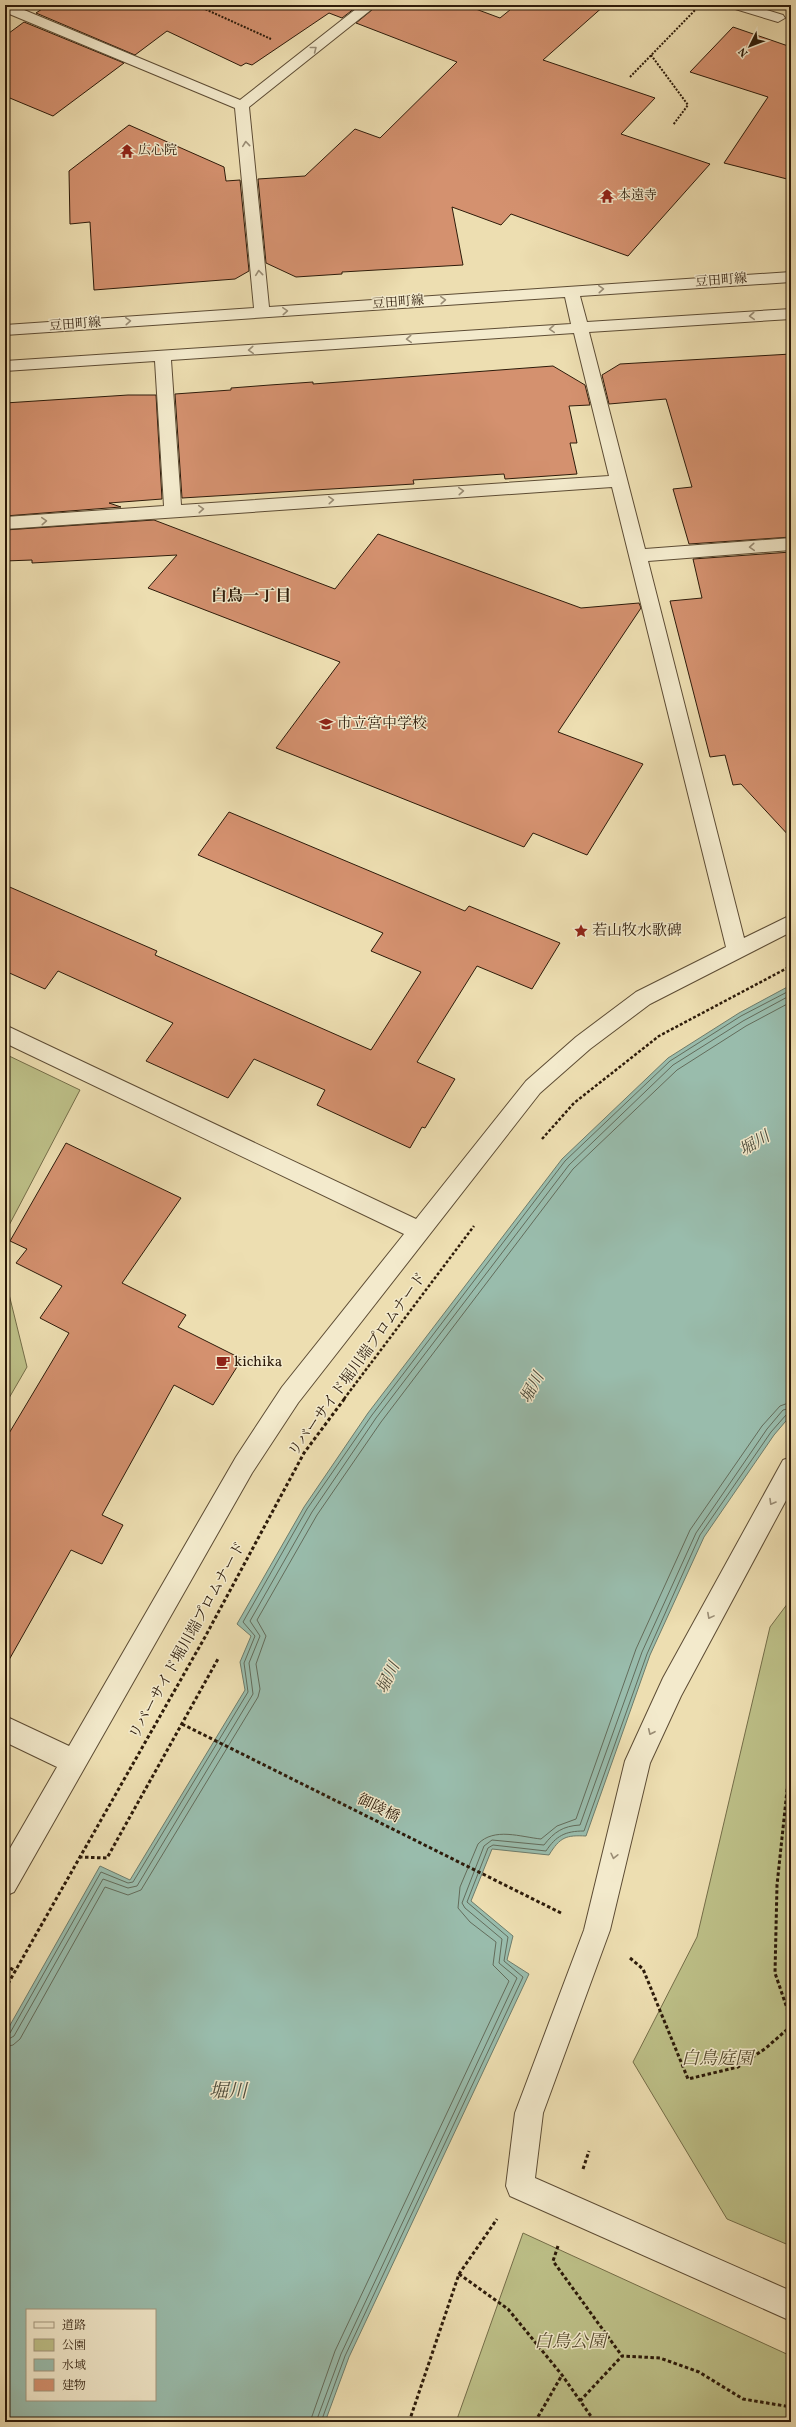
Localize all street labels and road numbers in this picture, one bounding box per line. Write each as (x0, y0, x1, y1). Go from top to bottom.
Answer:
street label: 豆田町線 (694, 270, 748, 292)
street label: 豆田町線 (371, 292, 425, 314)
street label: 豆田町線 (48, 314, 102, 336)
street label: リバーサイド堀川端プロムナード (284, 1269, 432, 1461)
street label: リバーサイド堀川端プロムナード (125, 1538, 251, 1744)
street label: 御陵橋 (353, 1790, 403, 1828)

